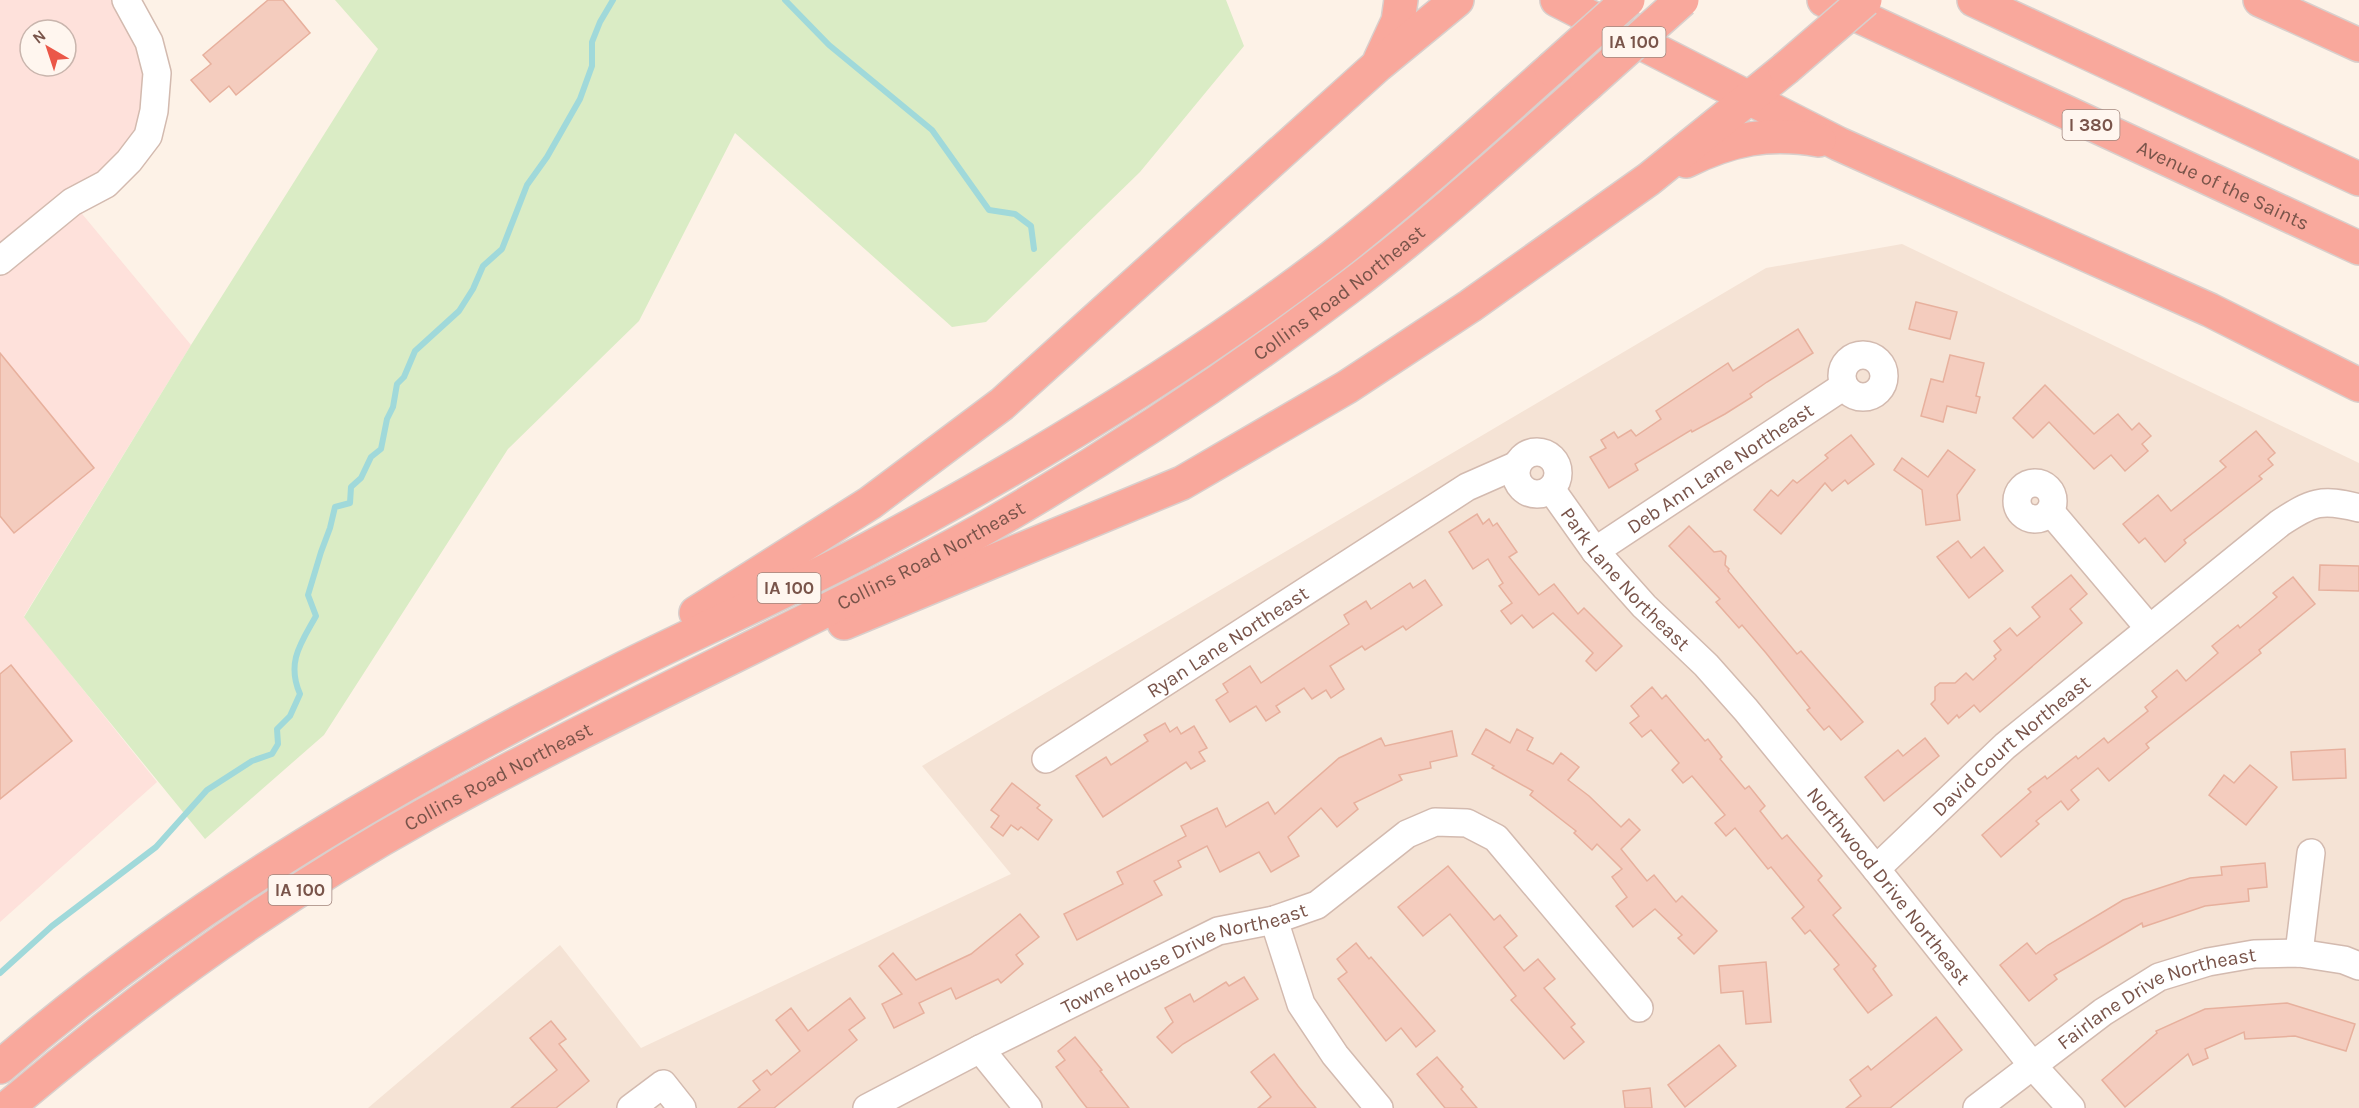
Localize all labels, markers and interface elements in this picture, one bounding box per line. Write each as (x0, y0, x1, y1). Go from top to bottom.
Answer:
north arrow (18, 18, 78, 78)
text: N (28, 26, 49, 48)
road number: IA 100 (1602, 27, 1666, 57)
road number: I 380 (2062, 110, 2120, 140)
street label: Avenue of the Saints (2133, 136, 2313, 235)
street label: Collins Road Northeast (1249, 220, 1430, 365)
street label: Deb Ann Lane Northeast (1623, 398, 1818, 539)
street label: Collins Road Northeast (833, 496, 1030, 615)
street label: Park Lane Northeast (1556, 503, 1695, 656)
road number: IA 100 (758, 573, 820, 603)
street label: Ryan Lane Northeast (1143, 581, 1313, 703)
street label: David Court Northeast (1928, 670, 2095, 821)
street label: Collins Road Northeast (400, 718, 597, 836)
street label: Northwood Drive Northeast (1802, 783, 1975, 990)
road number: IA 100 (268, 875, 332, 905)
street label: Towne House Drive Northeast (1057, 898, 1311, 1019)
street label: Fairlane Drive Northeast (2053, 943, 2258, 1055)

